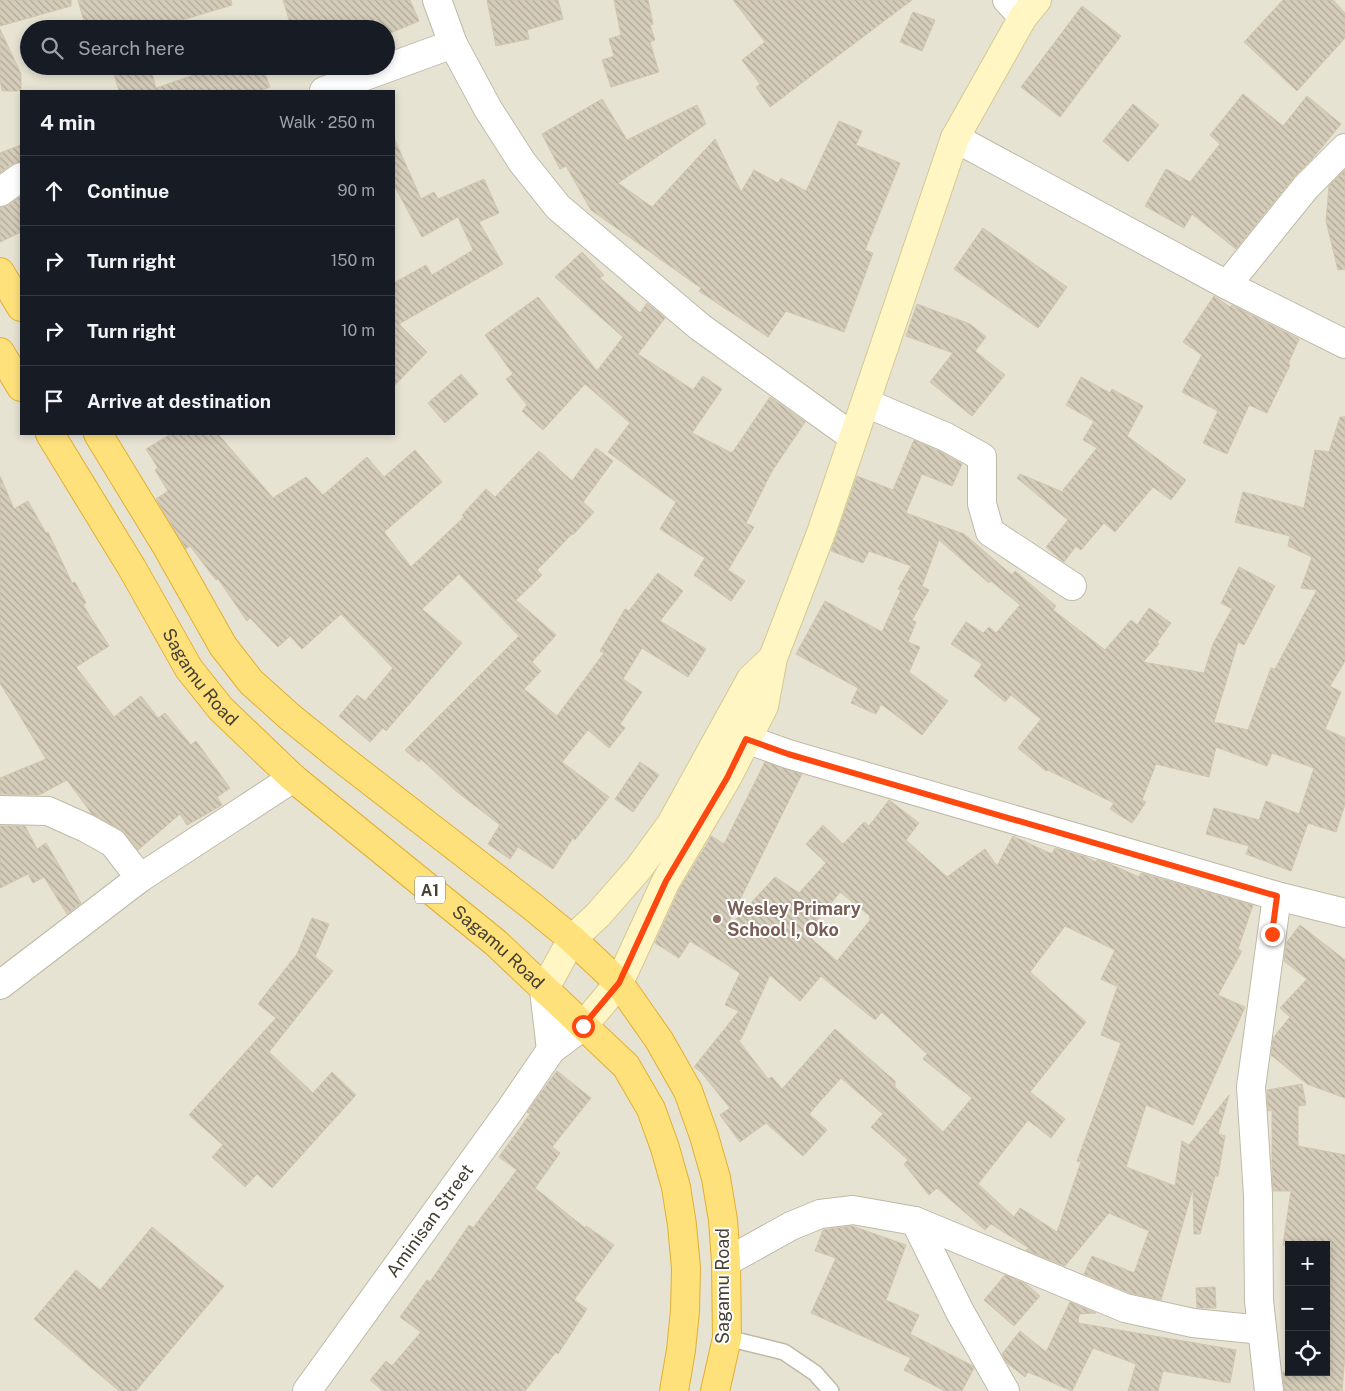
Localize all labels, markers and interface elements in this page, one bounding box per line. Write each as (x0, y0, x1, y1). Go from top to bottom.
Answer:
search box (20, 20, 395, 75)
icon: search (38, 34, 66, 62)
text: Search here (78, 37, 185, 59)
text: 4 min (40, 110, 95, 135)
text: Walk · 250 m (279, 113, 375, 132)
icon: ahead (40, 177, 68, 205)
text: Continue (87, 180, 169, 202)
text: 90 m (338, 181, 375, 200)
icon: right (40, 247, 68, 275)
text: Turn right (87, 250, 176, 272)
text: 150 m (331, 251, 375, 270)
icon: right (40, 317, 68, 345)
text: Turn right (87, 320, 176, 342)
text: 10 m (341, 321, 375, 340)
icon: arrive (40, 387, 68, 415)
text: Arrive at destination (87, 390, 271, 412)
street label: Sagamu Road (158, 624, 243, 730)
road number: A1 (415, 876, 445, 904)
place label: Wesley Primary School I, Oko (727, 898, 861, 940)
street label: Sagamu Road (448, 901, 549, 993)
marker: Wesley Primary School I, Oko (711, 913, 723, 925)
route end (1261, 923, 1284, 946)
route start (572, 1015, 595, 1038)
street label: Aminisan Street (382, 1160, 477, 1281)
street label: Sagamu Road (712, 1228, 733, 1344)
map controls (1285, 1241, 1330, 1376)
button: + (1285, 1241, 1330, 1286)
button: − (1285, 1286, 1330, 1331)
button: locate (1285, 1331, 1330, 1376)

